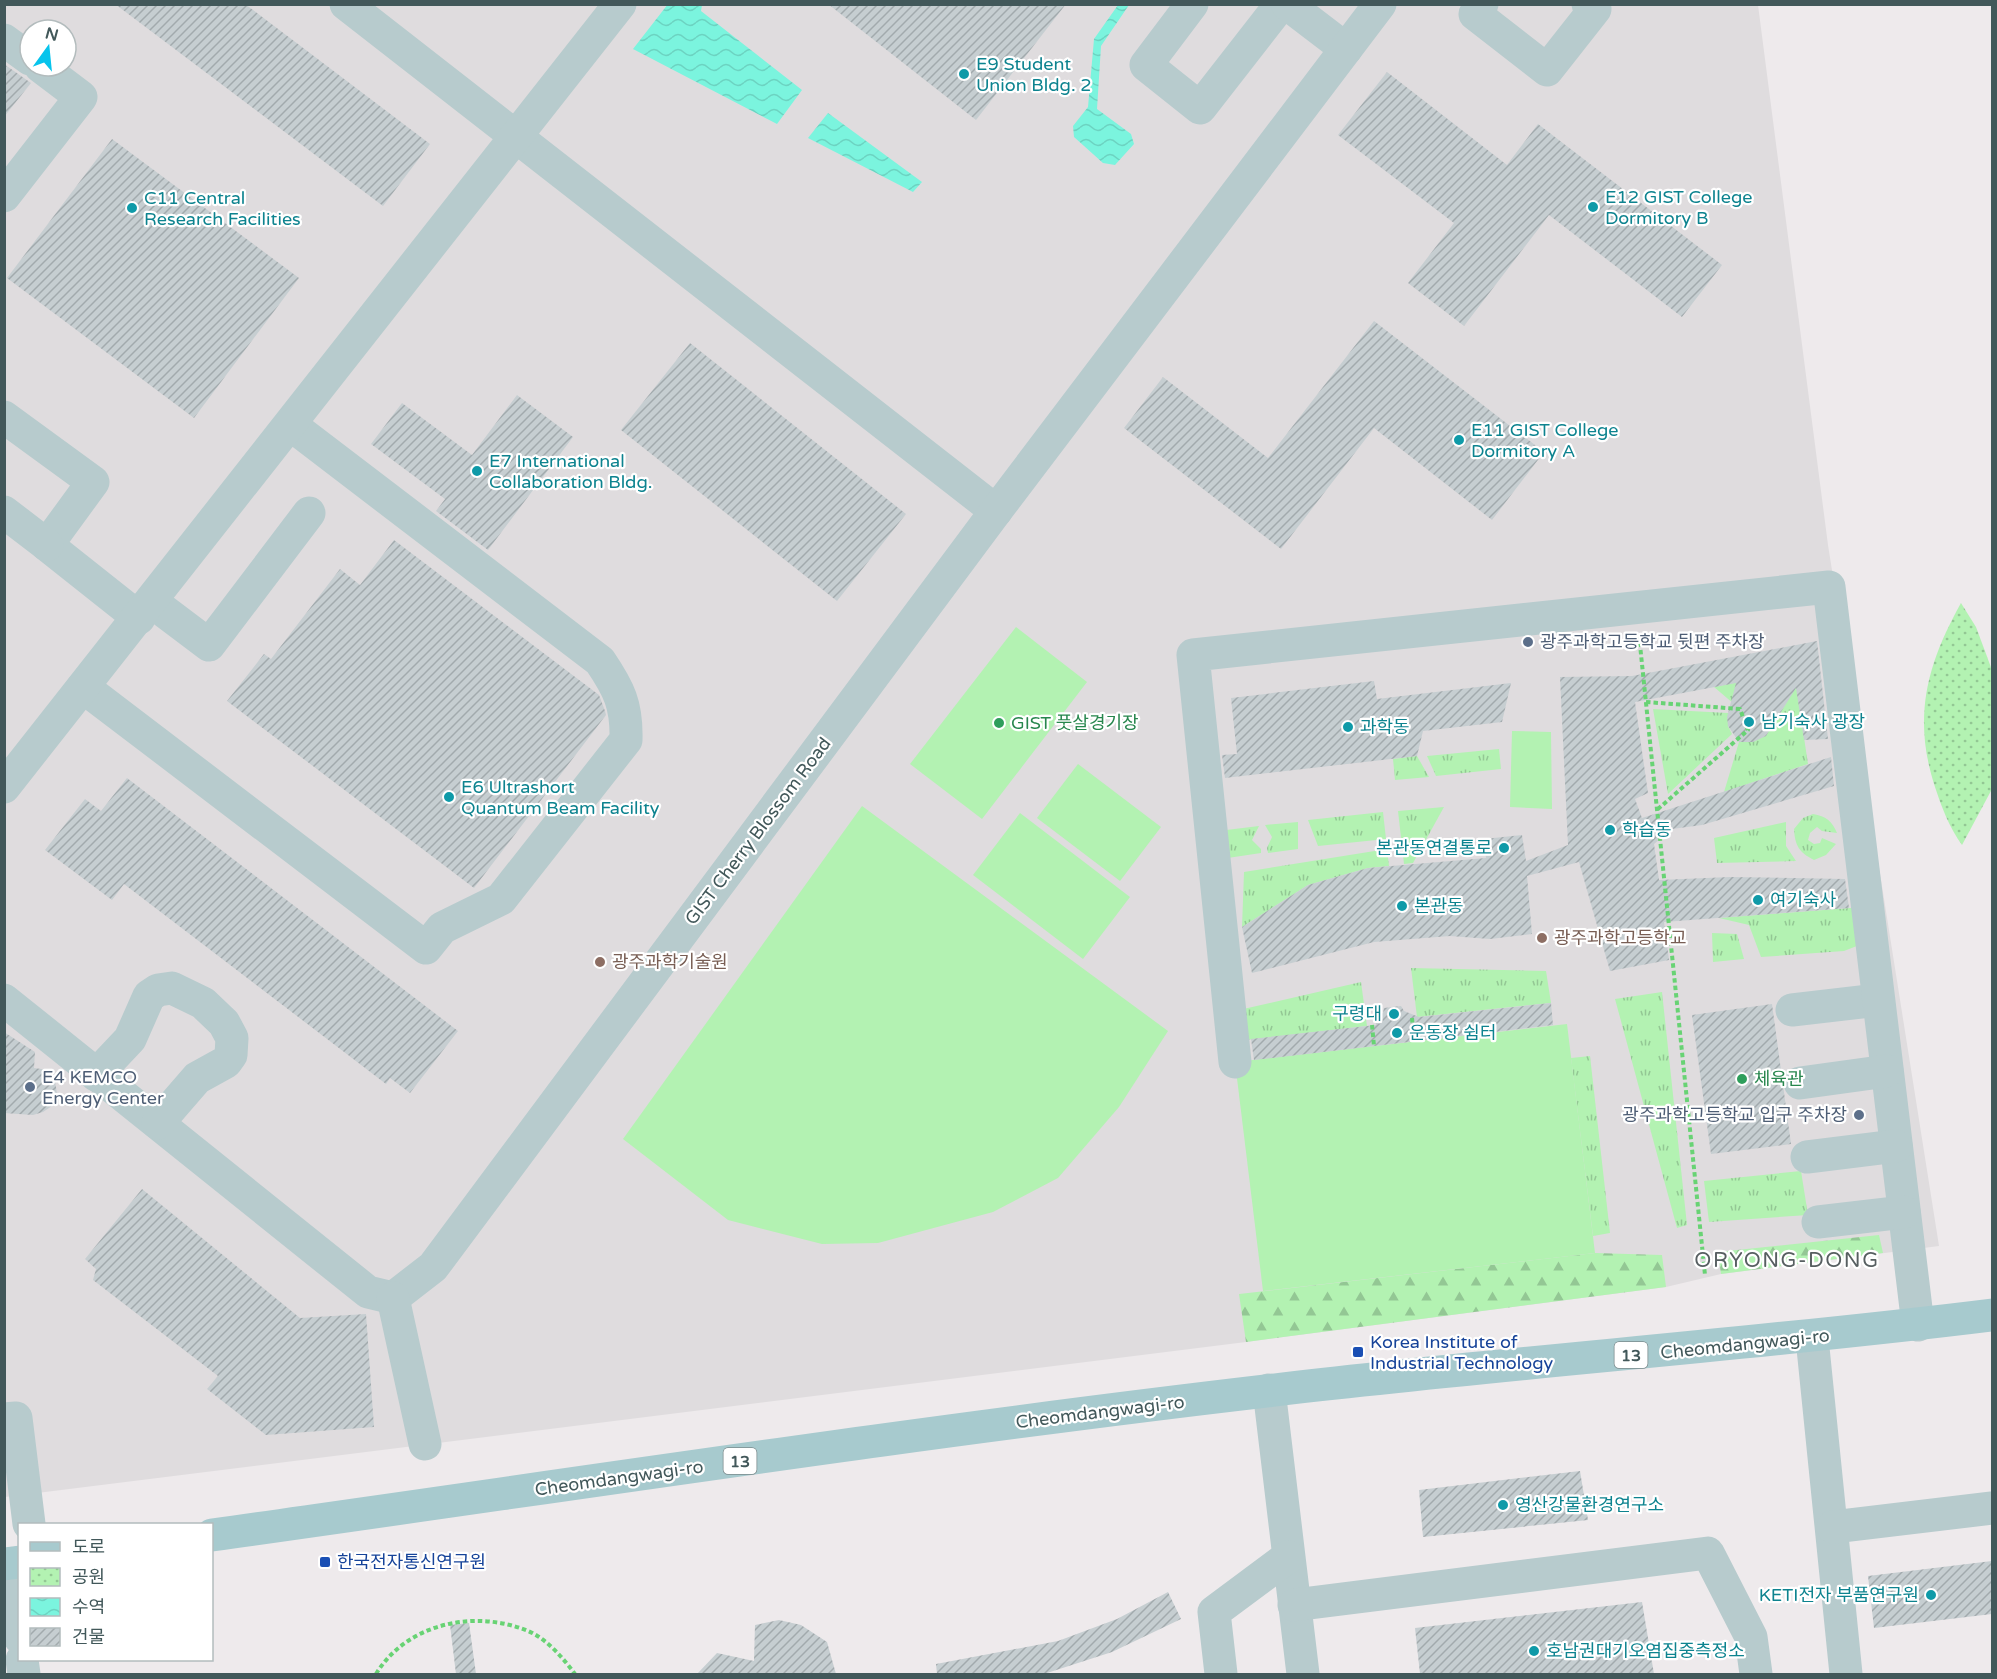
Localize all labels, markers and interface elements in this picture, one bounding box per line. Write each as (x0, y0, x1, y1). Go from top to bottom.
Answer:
north arrow (18, 18, 78, 78)
text: N (43, 23, 60, 46)
place label: E9 Student Union Bldg. 2 (976, 53, 1092, 96)
marker: E9 Student Union Bldg. 2 (957, 67, 971, 81)
place label: E12 GIST College Dormitory B (1605, 186, 1752, 229)
place label: C11 Central Research Facilities (144, 187, 301, 230)
marker: E12 GIST College Dormitory B (1586, 200, 1600, 214)
marker: C11 Central Research Facilities (125, 201, 139, 215)
place label: E11 GIST College Dormitory A (1471, 419, 1618, 462)
marker: E11 GIST College Dormitory A (1452, 433, 1466, 447)
place label: E7 International Collaboration Bldg. (489, 450, 653, 493)
marker: E7 International Collaboration Bldg. (470, 464, 484, 478)
place label: 광주과학고등학교 뒷편 주차장 (1540, 631, 1765, 653)
marker: 광주과학고등학교 뒷편 주차장 (1521, 635, 1535, 649)
place label: 남기숙사 광장 (1761, 711, 1865, 733)
place label: GIST 풋살경기장 (1011, 712, 1139, 734)
marker: 남기숙사 광장 (1742, 715, 1756, 729)
marker: GIST 풋살경기장 (992, 716, 1006, 730)
place label: 과학동 (1360, 716, 1410, 738)
marker: 과학동 (1341, 720, 1355, 734)
street label: GIST Cherry Blossom Road (680, 733, 836, 929)
place label: E6 Ultrashort Quantum Beam Facility (461, 776, 660, 819)
marker: E6 Ultrashort Quantum Beam Facility (442, 790, 456, 804)
place label: 학습동 (1622, 819, 1672, 841)
marker: 학습동 (1603, 823, 1617, 837)
place label: 본관동연결통로 (1376, 837, 1492, 859)
marker: 본관동연결통로 (1497, 841, 1511, 855)
place label: 여기숙사 (1770, 889, 1837, 911)
marker: 여기숙사 (1751, 893, 1765, 907)
place label: 본관동 (1414, 895, 1464, 917)
marker: 본관동 (1395, 899, 1409, 913)
place label: 광주과학고등학교 (1554, 927, 1686, 949)
marker: 광주과학고등학교 (1535, 931, 1549, 945)
place label: 광주과학기술원 (612, 951, 728, 973)
marker: 광주과학기술원 (593, 955, 607, 969)
place label: 구령대 (1332, 1003, 1382, 1025)
marker: 구령대 (1387, 1007, 1401, 1021)
place label: 운동장 쉼터 (1409, 1022, 1496, 1044)
marker: 운동장 쉼터 (1390, 1026, 1404, 1040)
place label: E4 KEMCO Energy Center (42, 1066, 164, 1109)
place label: 체육관 (1754, 1068, 1804, 1090)
marker: 체육관 (1735, 1072, 1749, 1086)
marker: E4 KEMCO Energy Center (23, 1080, 37, 1094)
place label: 광주과학고등학교 입구 주차장 (1622, 1104, 1847, 1126)
marker: 광주과학고등학교 입구 주차장 (1852, 1108, 1866, 1122)
district label: ORYONG-DONG (1694, 1248, 1880, 1273)
street label: Cheomdangwagi-ro (1659, 1324, 1831, 1364)
place label: Korea Institute of Industrial Technology (1370, 1331, 1554, 1374)
road number: 13 (1614, 1342, 1648, 1368)
marker: Korea Institute of Industrial Technology (1351, 1345, 1365, 1359)
street label: Cheomdangwagi-ro (1014, 1391, 1186, 1433)
road number: 13 (724, 1448, 756, 1474)
street label: Cheomdangwagi-ro (533, 1455, 705, 1501)
place label: 영산강물환경연구소 (1515, 1494, 1664, 1516)
marker: 영산강물환경연구소 (1496, 1498, 1510, 1512)
legend (18, 1523, 213, 1661)
text: 도로 (72, 1536, 105, 1558)
place label: 한국전자통신연구원 (337, 1551, 486, 1573)
marker: 한국전자통신연구원 (318, 1555, 332, 1569)
text: 공원 (72, 1566, 105, 1588)
place label: KETI전자 부품연구원 (1759, 1584, 1919, 1606)
marker: KETI전자 부품연구원 (1924, 1588, 1938, 1602)
text: 수역 (72, 1596, 105, 1618)
text: 건물 (72, 1626, 105, 1648)
place label: 호남권대기오염집중측정소 (1546, 1640, 1745, 1662)
marker: 호남권대기오염집중측정소 (1527, 1644, 1541, 1658)

